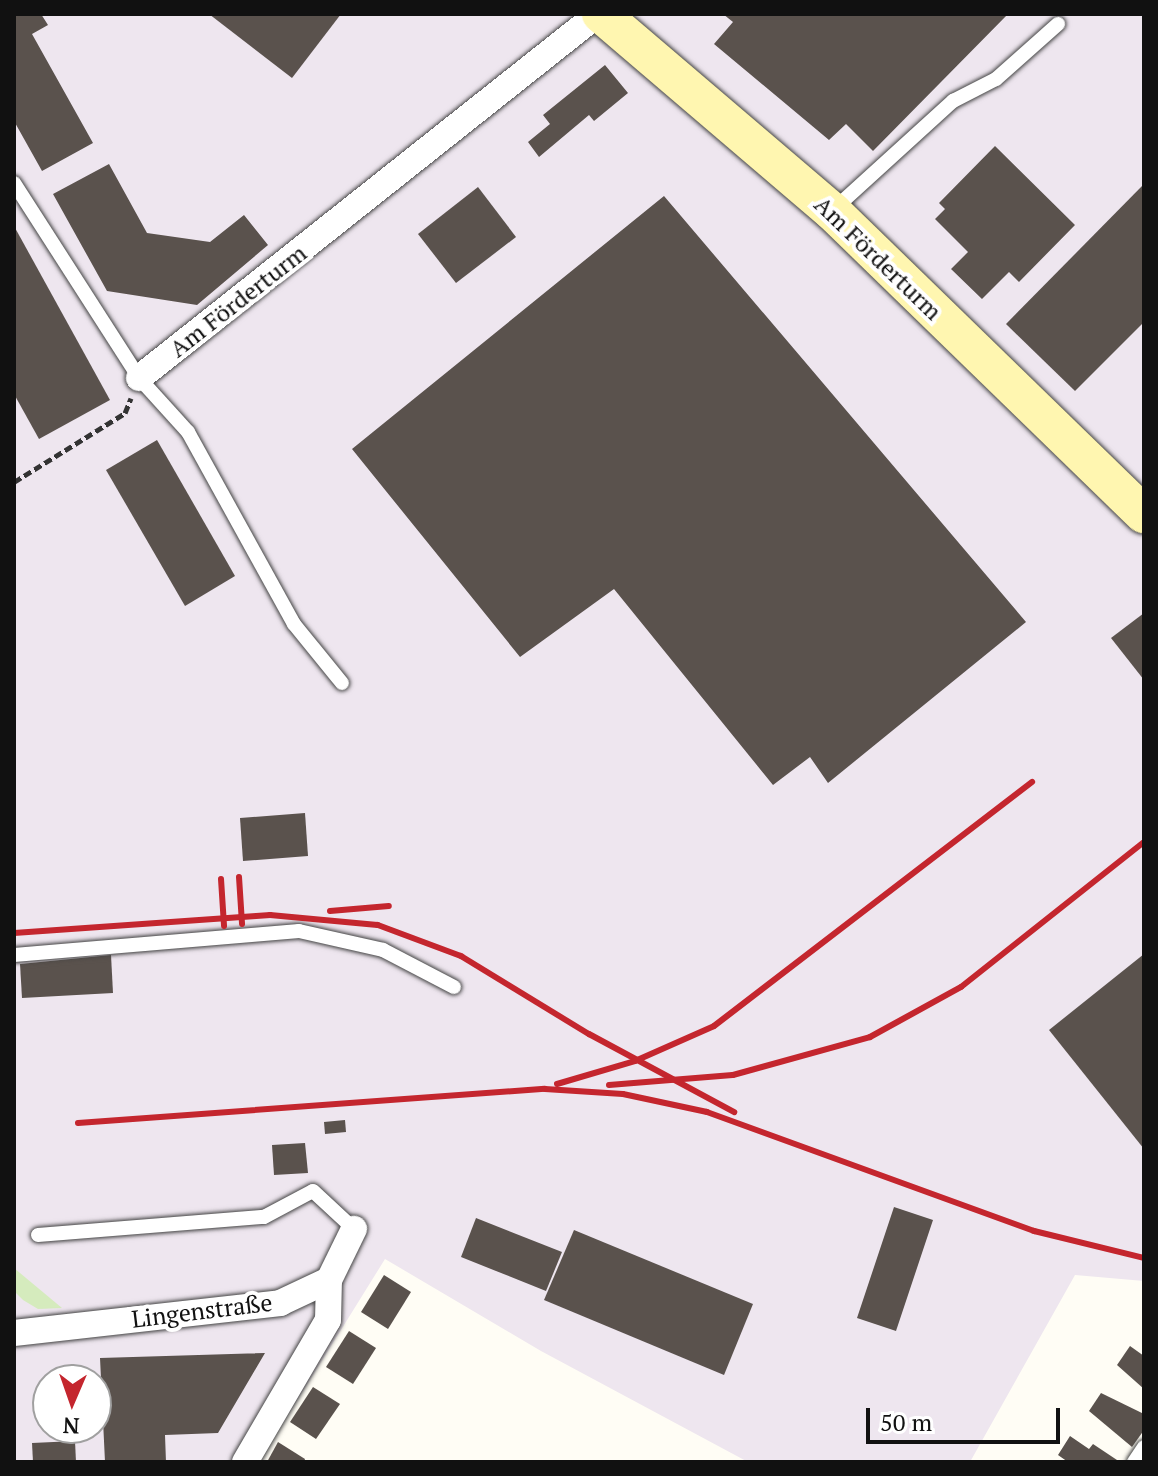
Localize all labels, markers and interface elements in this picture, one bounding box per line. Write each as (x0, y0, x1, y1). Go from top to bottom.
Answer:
street label: Am Förderturm (808, 190, 948, 326)
street label: Am Förderturm (164, 239, 312, 363)
street label: Lingenstraße (130, 1288, 274, 1334)
north arrow (32, 1364, 112, 1444)
scale bar (870, 1392, 1064, 1442)
text: 50 m (880, 1406, 932, 1438)
text: N (62, 1412, 80, 1441)

